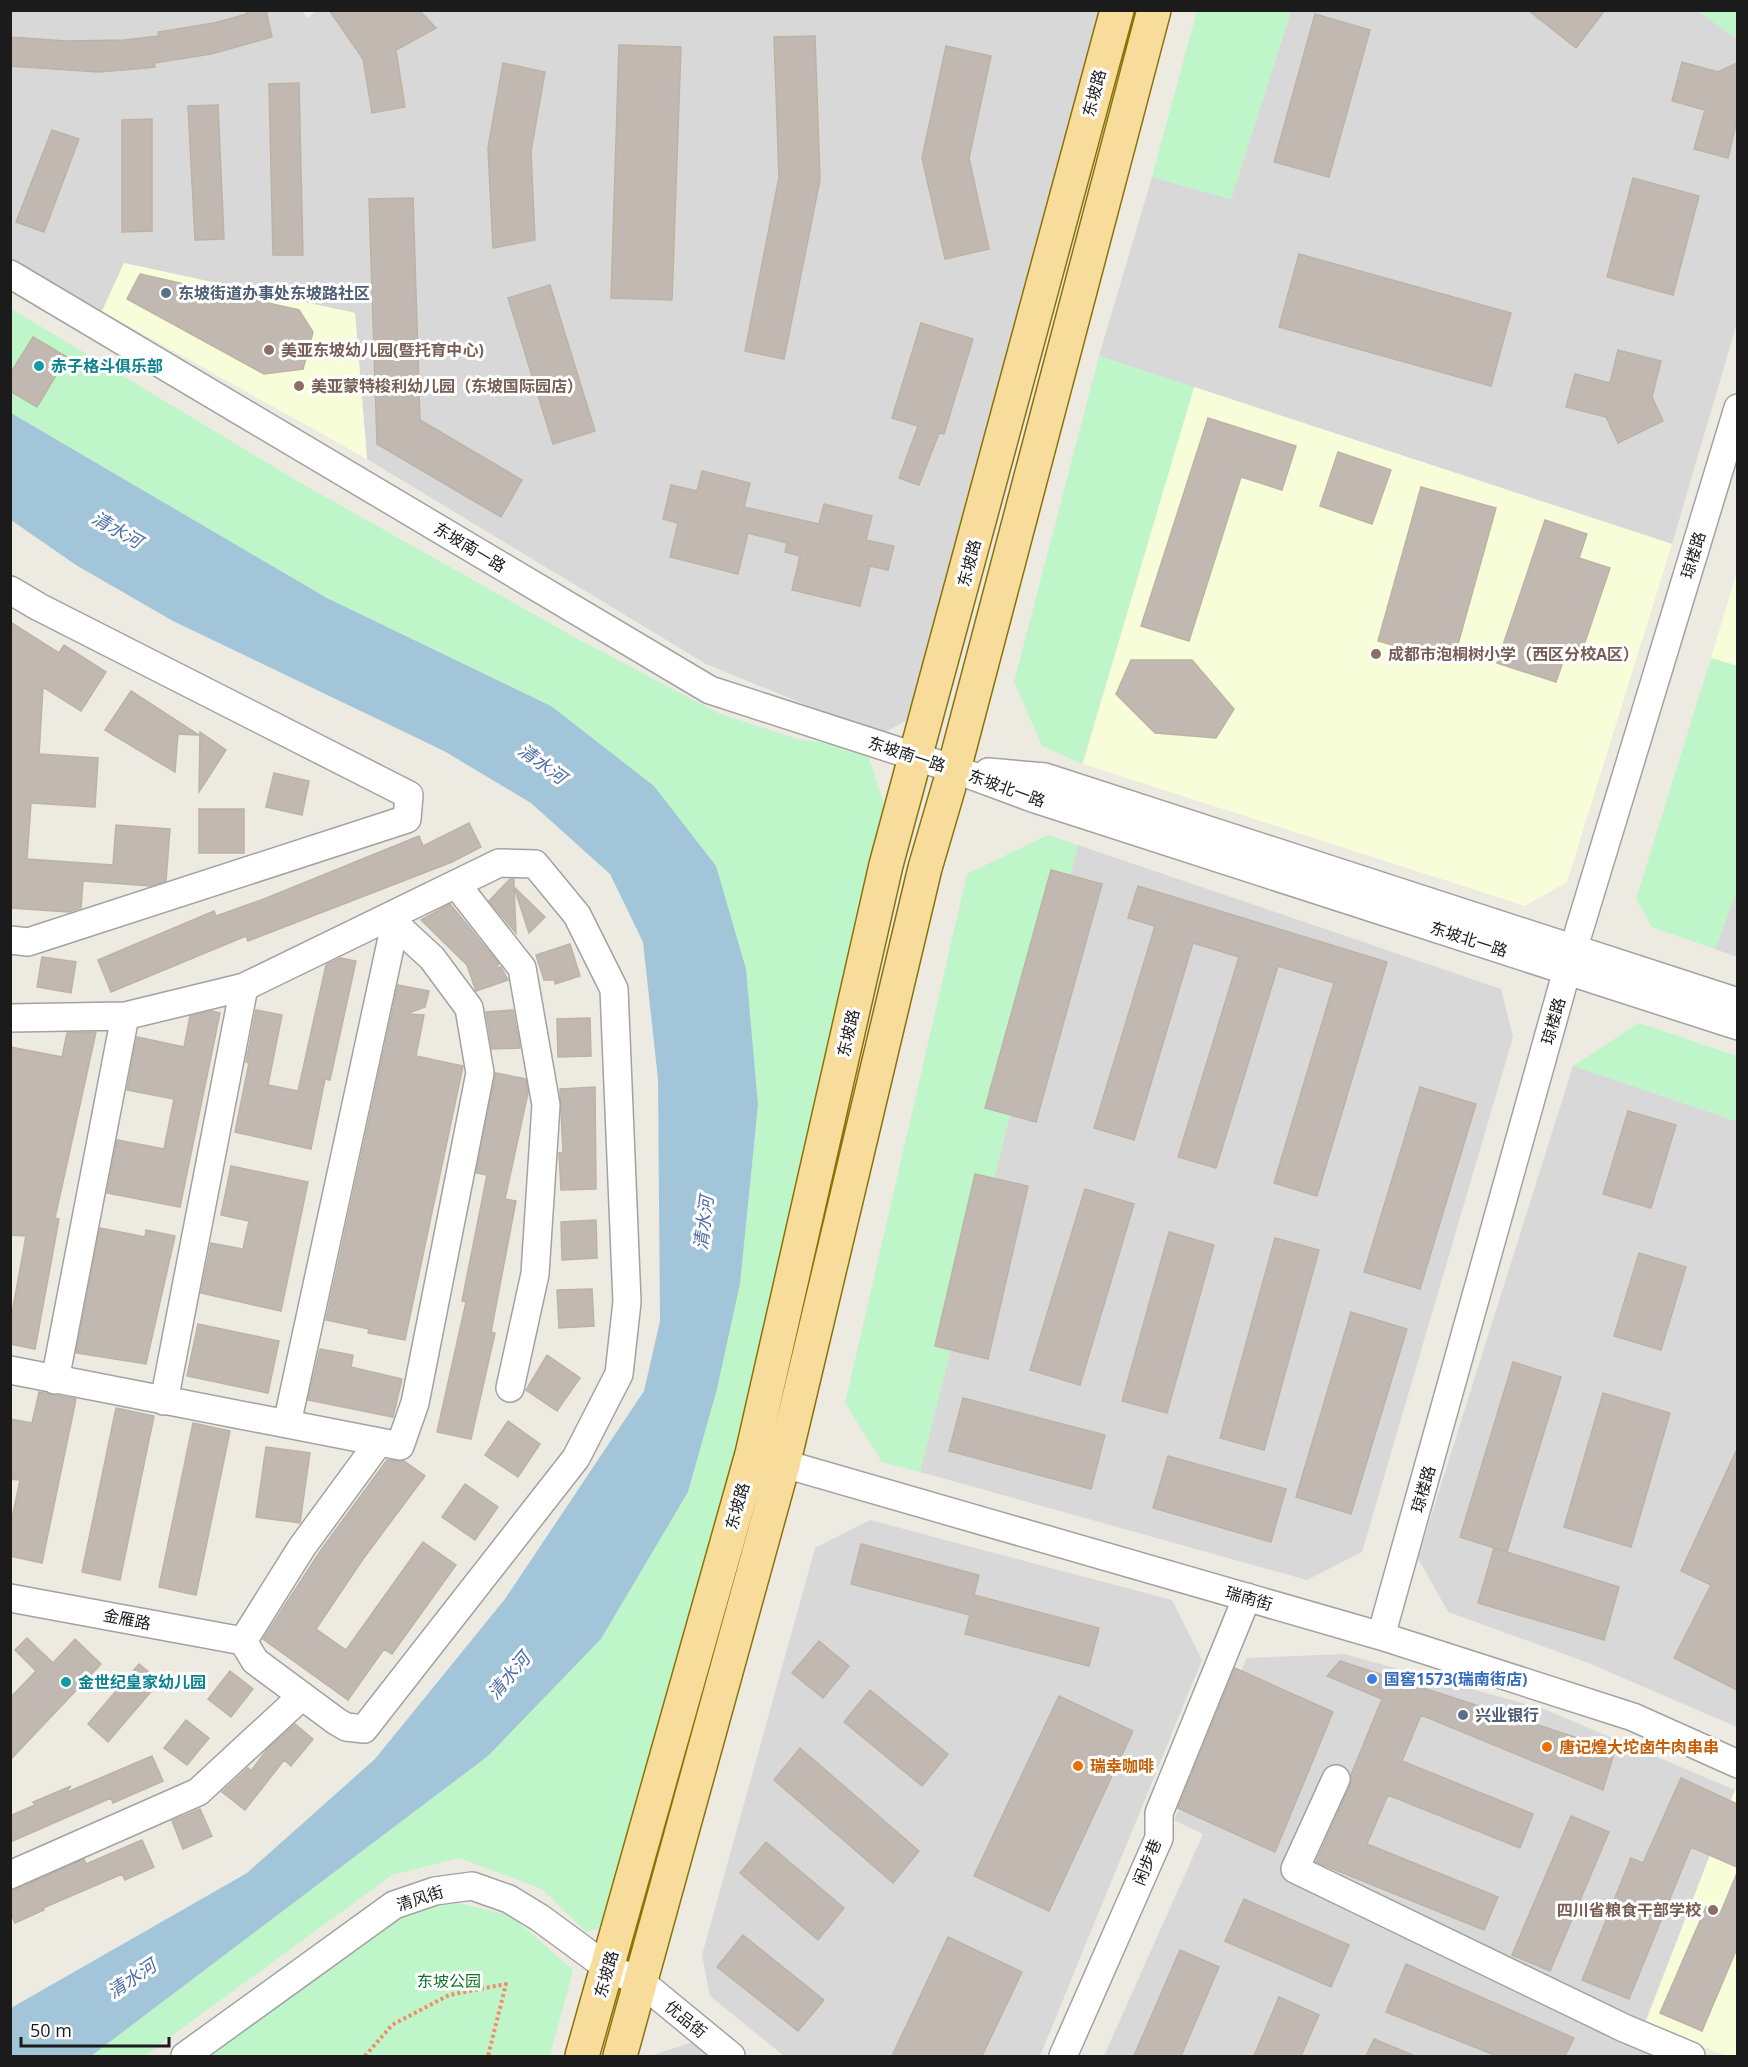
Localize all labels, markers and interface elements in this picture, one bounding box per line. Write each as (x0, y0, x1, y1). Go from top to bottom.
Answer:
street label: 东坡路 (1077, 67, 1111, 119)
place label: 东坡街道办事处东坡路社区 (178, 282, 370, 304)
marker: 东坡街道办事处东坡路社区 (159, 286, 173, 300)
place label: 美亚东坡幼儿园(暨托育中心) (281, 339, 484, 361)
marker: 美亚东坡幼儿园(暨托育中心) (262, 343, 276, 357)
place label: 赤子格斗俱乐部 (51, 355, 163, 377)
marker: 赤子格斗俱乐部 (32, 359, 46, 373)
place label: 美亚蒙特梭利幼儿园（东坡国际园店） (311, 375, 583, 397)
marker: 美亚蒙特梭利幼儿园（东坡国际园店） (292, 379, 306, 393)
water label: 清水河 (88, 505, 149, 555)
street label: 东坡南一路 (430, 517, 510, 577)
street label: 琼楼路 (1675, 529, 1711, 581)
street label: 东坡路 (952, 537, 986, 589)
place label: 成都市泡桐树小学（西区分校A区） (1388, 643, 1639, 665)
marker: 成都市泡桐树小学（西区分校A区） (1369, 647, 1383, 661)
street label: 东坡南一路 (866, 731, 948, 777)
water label: 清水河 (514, 738, 574, 791)
street label: 东坡北一路 (966, 764, 1048, 812)
street label: 东坡北一路 (1428, 916, 1510, 962)
street label: 琼楼路 (1536, 995, 1570, 1047)
street label: 东坡路 (832, 1007, 864, 1059)
water label: 清水河 (688, 1192, 719, 1251)
street label: 琼楼路 (1406, 1463, 1440, 1515)
street label: 东坡路 (720, 1480, 754, 1532)
street label: 瑞南街 (1223, 1581, 1275, 1615)
street label: 金雁路 (101, 1604, 153, 1634)
water label: 清水河 (482, 1645, 537, 1704)
place label: 国窖1573(瑞南街店) (1384, 1668, 1527, 1690)
place label: 金世纪皇家幼儿园 (78, 1671, 206, 1693)
marker: 国窖1573(瑞南街店) (1365, 1672, 1379, 1686)
marker: 金世纪皇家幼儿园 (59, 1675, 73, 1689)
place label: 兴业银行 (1475, 1704, 1539, 1726)
marker: 兴业银行 (1456, 1708, 1470, 1722)
place label: 唐记煌大坨卤牛肉串串 (1559, 1736, 1719, 1758)
marker: 唐记煌大坨卤牛肉串串 (1540, 1740, 1554, 1754)
place label: 瑞幸咖啡 (1090, 1755, 1154, 1777)
marker: 瑞幸咖啡 (1071, 1759, 1085, 1773)
street label: 闲步巷 (1128, 1836, 1166, 1888)
street label: 清风街 (394, 1880, 446, 1916)
place label: 四川省粮食干部学校 (1557, 1899, 1702, 1921)
marker: 四川省粮食干部学校 (1706, 1903, 1720, 1917)
street label: 东坡路 (589, 1948, 623, 2000)
water label: 清水河 (102, 1951, 163, 2003)
park label: 东坡公园 (417, 1970, 481, 1992)
street label: 优品街 (660, 1995, 712, 2043)
scale bar (21, 2010, 170, 2048)
text: 50 m (30, 2018, 72, 2042)

